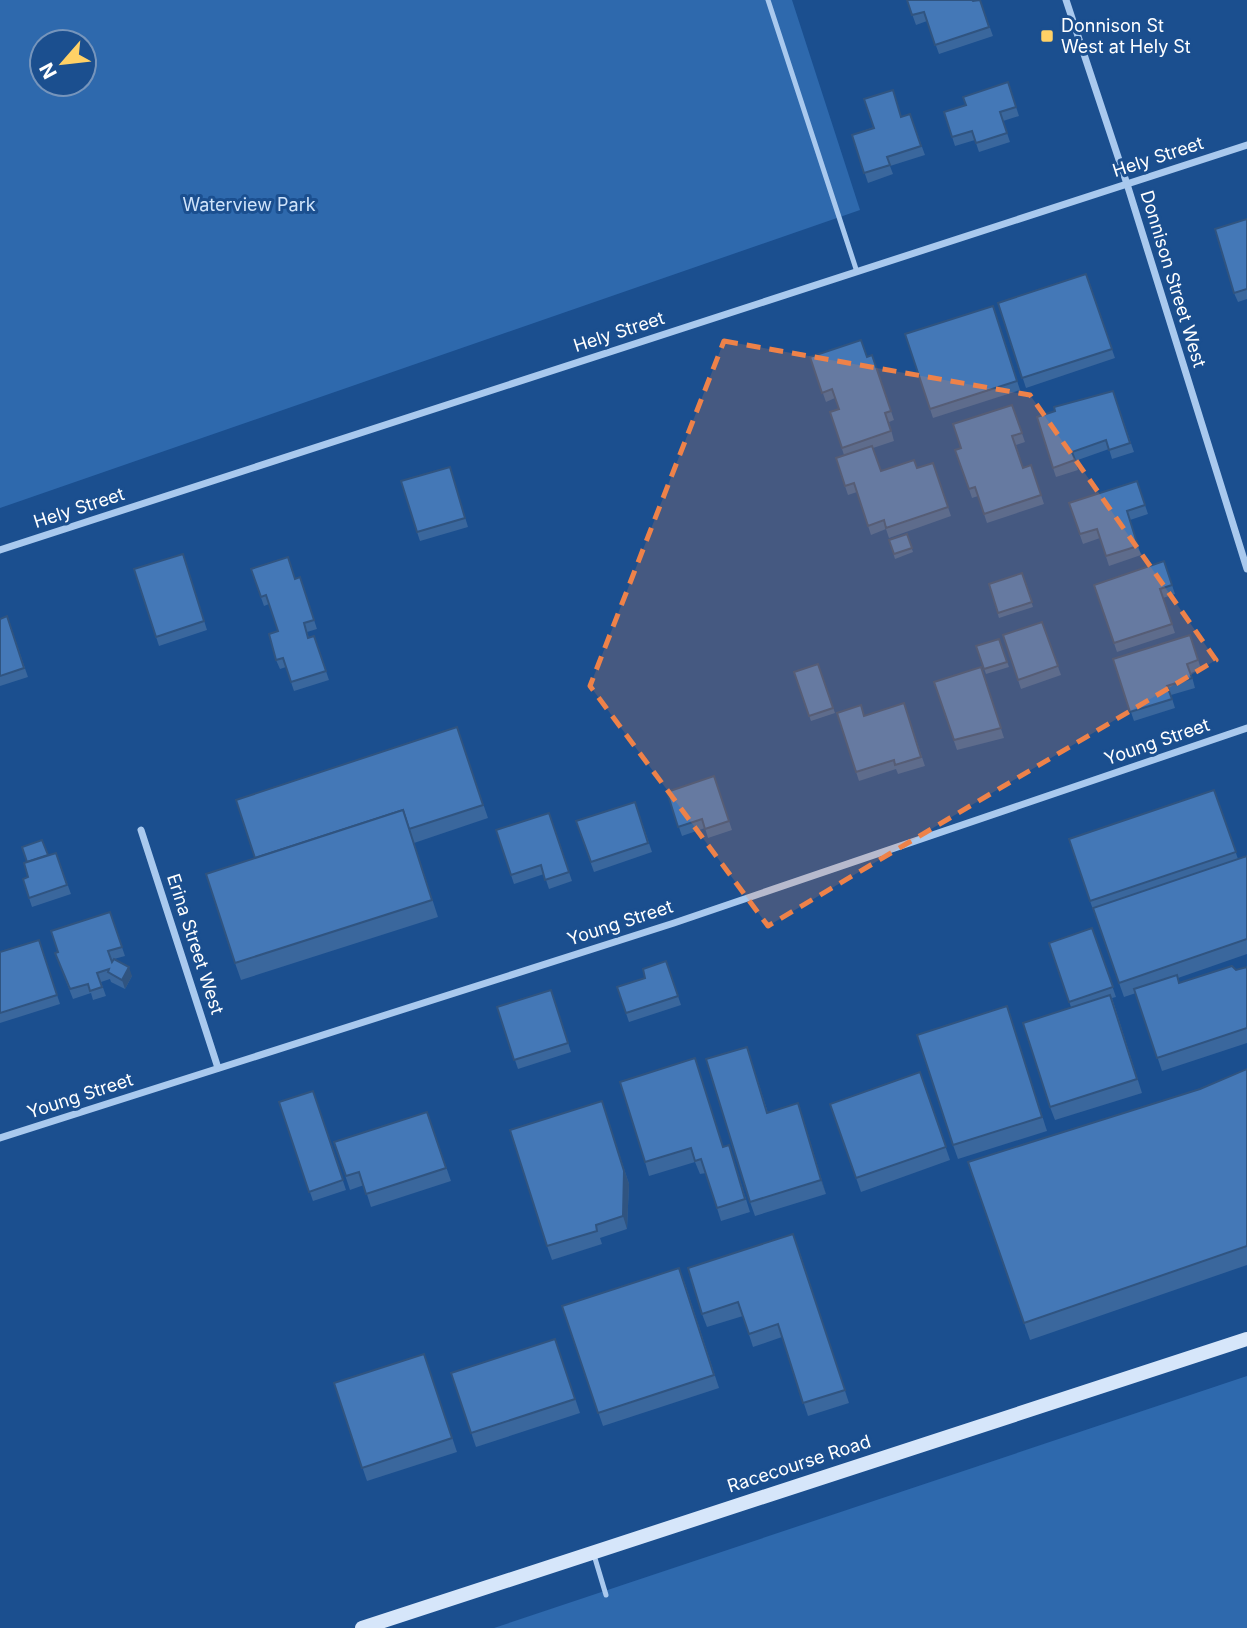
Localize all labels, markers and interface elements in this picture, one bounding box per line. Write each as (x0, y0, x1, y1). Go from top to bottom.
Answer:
place label: Donnison St West at Hely St (1061, 15, 1191, 57)
north arrow (28, 28, 98, 98)
marker: Donnison St West at Hely St (1039, 28, 1055, 44)
text: N (35, 59, 62, 83)
street label: Hely Street (1110, 132, 1206, 181)
street label: Donnison Street West (1137, 188, 1210, 370)
park label: Waterview Park (182, 194, 316, 215)
street label: Hely Street (571, 307, 667, 356)
street label: Hely Street (31, 483, 127, 532)
street label: Young Street (1102, 714, 1212, 769)
street label: Erina Street West (163, 871, 228, 1017)
street label: Young Street (564, 896, 675, 949)
street label: Young Street (24, 1069, 135, 1122)
street label: Racecourse Road (725, 1430, 873, 1497)

